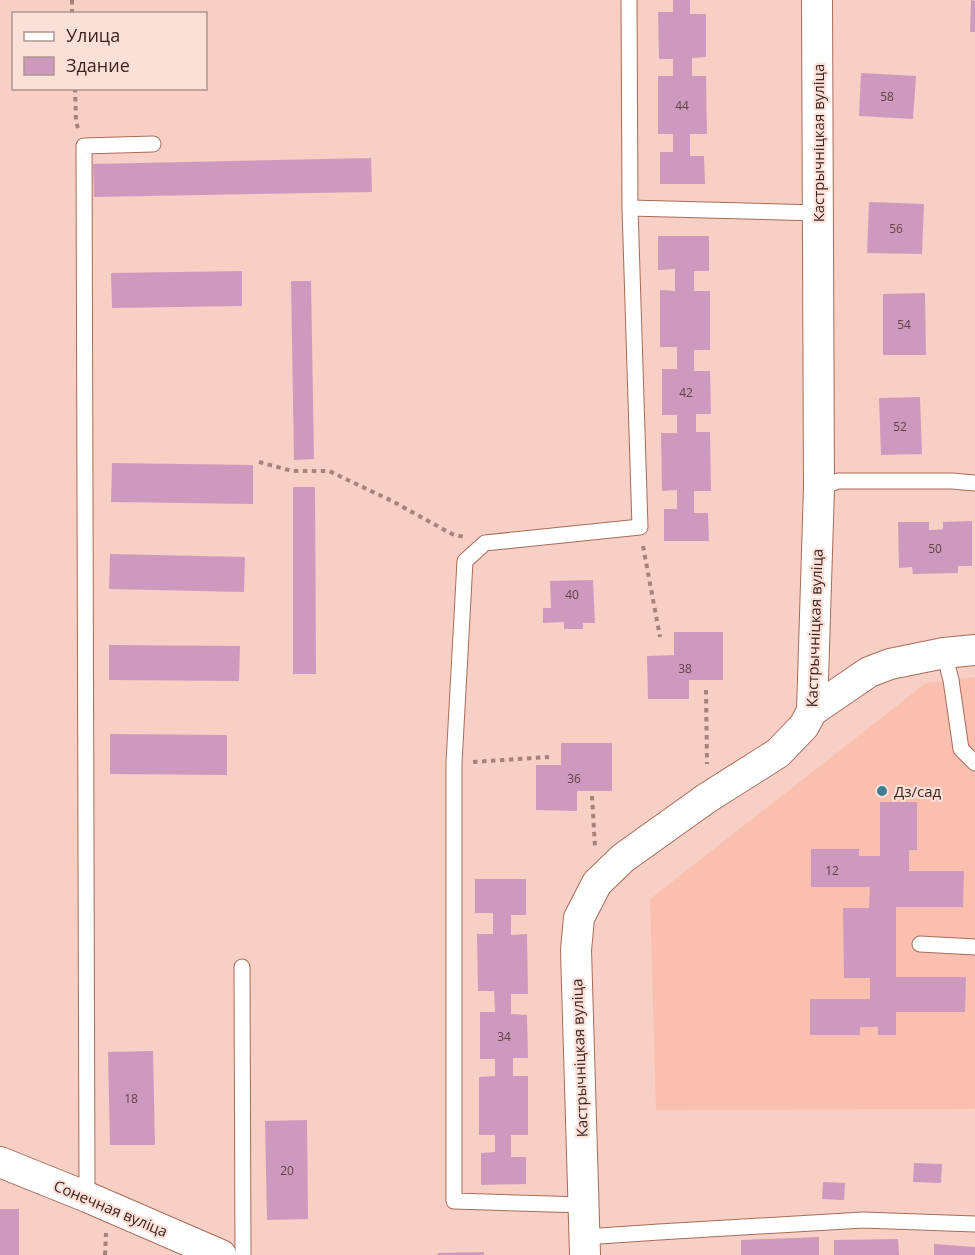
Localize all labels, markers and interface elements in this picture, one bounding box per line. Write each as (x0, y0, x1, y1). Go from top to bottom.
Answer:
legend (12, 12, 207, 90)
text: Улица (66, 23, 120, 47)
text: Здание (66, 53, 130, 77)
street label: Кастрычніцкая вуліца (808, 64, 828, 222)
house number: 58 (880, 88, 894, 105)
house number: 44 (675, 97, 689, 114)
house number: 56 (889, 220, 903, 237)
house number: 54 (897, 316, 911, 333)
house number: 42 (679, 384, 693, 401)
house number: 52 (893, 418, 907, 435)
house number: 50 (928, 540, 942, 557)
street label: Кастрычніцкая вуліца (801, 548, 827, 708)
house number: 40 (565, 586, 579, 603)
house number: 38 (678, 660, 692, 677)
house number: 36 (567, 770, 581, 787)
place label: Дз/сад (894, 781, 942, 801)
marker: Дз/сад (875, 784, 889, 798)
house number: 12 (825, 862, 839, 879)
street label: Кастрычніцкая вуліца (566, 978, 592, 1138)
house number: 34 (497, 1028, 511, 1045)
house number: 18 (124, 1090, 138, 1107)
house number: 20 (280, 1162, 294, 1179)
street label: Сонечная вуліца (51, 1175, 171, 1241)

